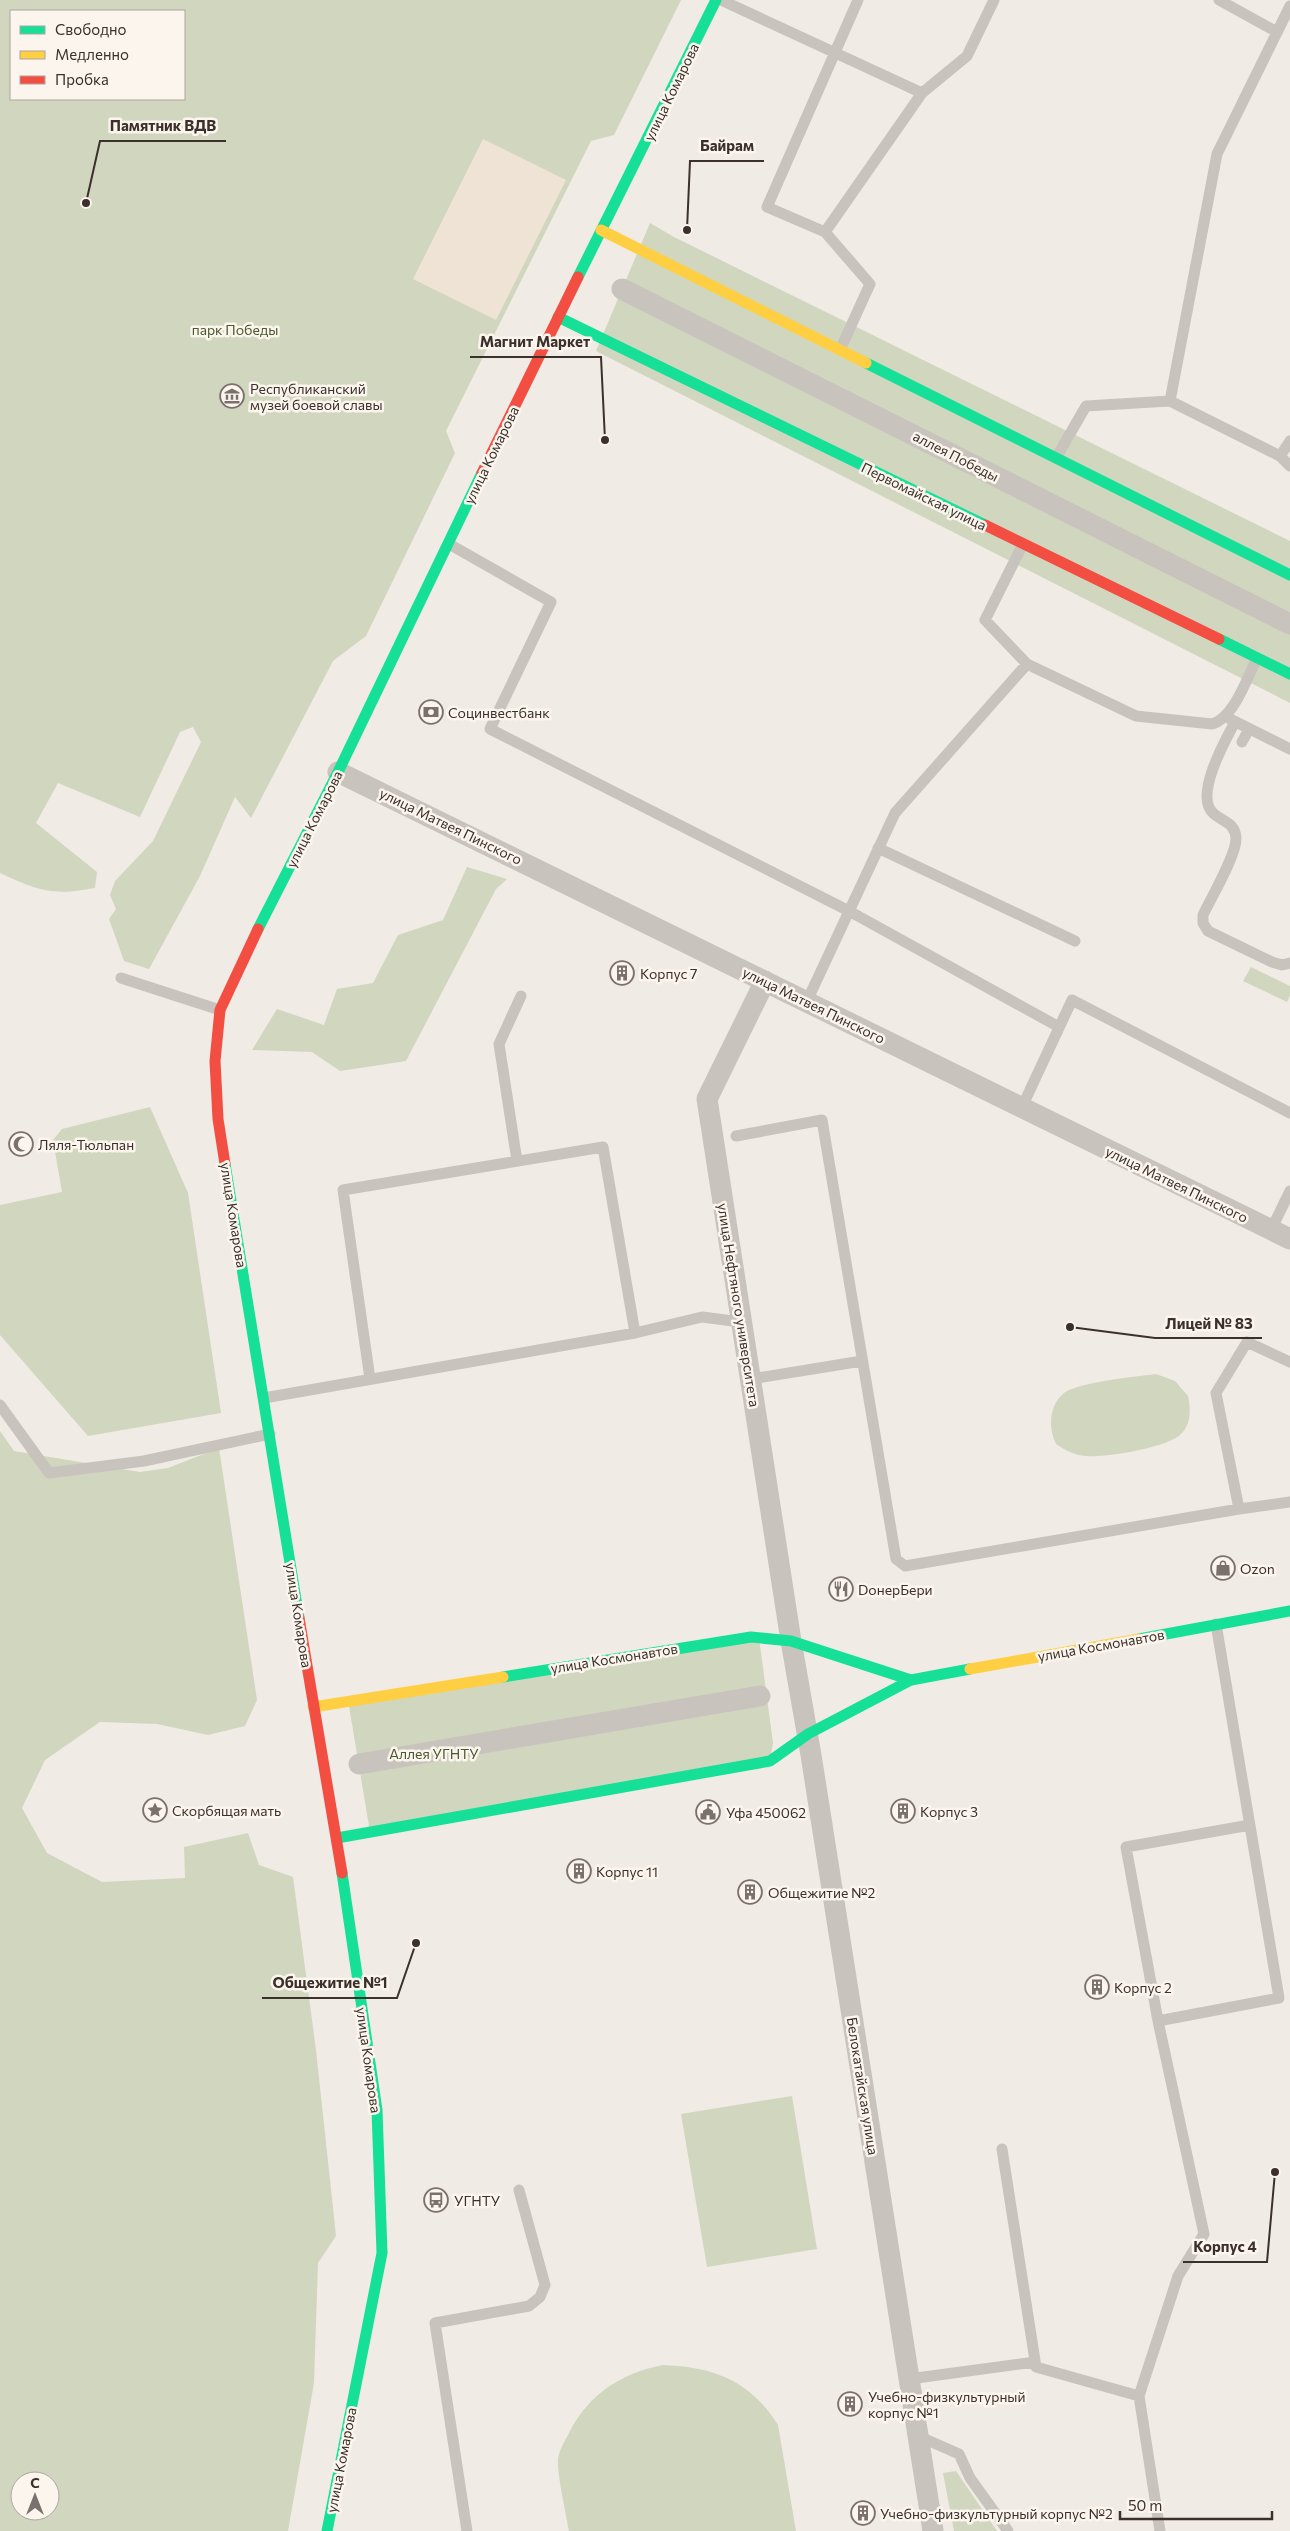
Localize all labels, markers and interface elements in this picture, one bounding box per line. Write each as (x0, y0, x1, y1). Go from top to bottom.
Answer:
legend (10, 10, 185, 100)
text: Свободно (55, 20, 126, 38)
street label: улица Комарова (640, 40, 702, 144)
text: Медленно (55, 45, 129, 63)
text: Пробка (55, 70, 109, 88)
callout: Памятник ВДВ (100, 111, 226, 141)
text: Памятник ВДВ (110, 116, 216, 134)
callout: Байрам (690, 131, 764, 161)
text: Байрам (700, 136, 754, 154)
park label: парк Победы (192, 321, 278, 338)
callout: Магнит Маркет (470, 327, 601, 357)
text: Магнит Маркет (480, 332, 590, 350)
place label: Республиканский музей боевой славы (250, 380, 383, 413)
museum icon: Республиканский музей боевой славы (219, 383, 245, 409)
street label: улица Комарова (460, 403, 522, 507)
street label: аллея Победы (910, 427, 1002, 485)
street label: Первомайская улица (859, 458, 989, 534)
bank icon: Социнвестбанк (418, 699, 444, 725)
place label: Социнвестбанк (448, 704, 550, 721)
street label: улица Комарова (282, 768, 346, 870)
street label: улица Матвея Пинского (377, 784, 525, 868)
building icon: Корпус 7 (609, 960, 635, 986)
street label: улица Матвея Пинского (740, 963, 888, 1047)
place label: Корпус 7 (640, 965, 697, 982)
mosque icon: Ляля-Тюльпан (8, 1131, 34, 1157)
place label: Ляля-Тюльпан (38, 1136, 134, 1153)
street label: улица Матвея Пинского (1103, 1142, 1251, 1226)
street label: улица Комарова (217, 1161, 251, 1269)
street label: улица Нефтяного университета (714, 1202, 764, 1408)
callout: Лицей № 83 (1155, 1308, 1262, 1338)
text: Лицей № 83 (1165, 1314, 1253, 1332)
shop icon: Ozon (1210, 1555, 1236, 1581)
place label: Ozon (1240, 1560, 1275, 1577)
street label: улица Комарова (282, 1561, 316, 1669)
restaurant icon: DонерБери (828, 1576, 854, 1602)
place label: DонерБери (858, 1581, 933, 1598)
street label: улица Космонавтов (1036, 1625, 1166, 1665)
street label: улица Космонавтов (549, 1640, 679, 1676)
park label: Аллея УГНТУ (389, 1745, 479, 1762)
place icon: Скорбящая мать (142, 1797, 168, 1823)
building icon: Корпус 3 (890, 1798, 916, 1824)
public building icon: Уфа 450062 (695, 1799, 721, 1825)
place label: Скорбящая мать (172, 1802, 281, 1819)
place label: Корпус 3 (920, 1803, 978, 1820)
place label: Уфа 450062 (726, 1804, 806, 1821)
building icon: Корпус 11 (566, 1858, 592, 1884)
place label: Корпус 11 (596, 1863, 658, 1880)
building icon: Общежитие №2 (737, 1879, 763, 1905)
place label: Общежитие №2 (768, 1884, 875, 1901)
callout: Общежитие №1 (262, 1968, 397, 1998)
text: Общежитие №1 (273, 1973, 387, 1991)
building icon: Корпус 2 (1084, 1974, 1110, 2000)
place label: Корпус 2 (1114, 1979, 1172, 1996)
street label: улица Комарова (353, 2006, 385, 2114)
street label: Белокатайская улица (844, 2016, 882, 2156)
bus stop icon: УГНТУ (423, 2187, 449, 2213)
place label: УГНТУ (454, 2192, 501, 2209)
callout: Корпус 4 (1183, 2232, 1267, 2262)
text: Корпус 4 (1193, 2237, 1257, 2255)
place label: Учебно-физкультурный корпус №1 (868, 2388, 1026, 2421)
building icon: Учебно-физкультурный корпус №1 (837, 2391, 863, 2417)
street label: улица Комарова (322, 2406, 360, 2514)
north arrow (10, 2471, 60, 2521)
text: С (30, 2474, 40, 2491)
scale bar (1120, 2488, 1272, 2520)
text: 50 m (1128, 2496, 1162, 2514)
building icon: Учебно-физкультурный корпус №2 (850, 2500, 876, 2526)
place label: Учебно-физкультурный корпус №2 (880, 2505, 1113, 2522)

